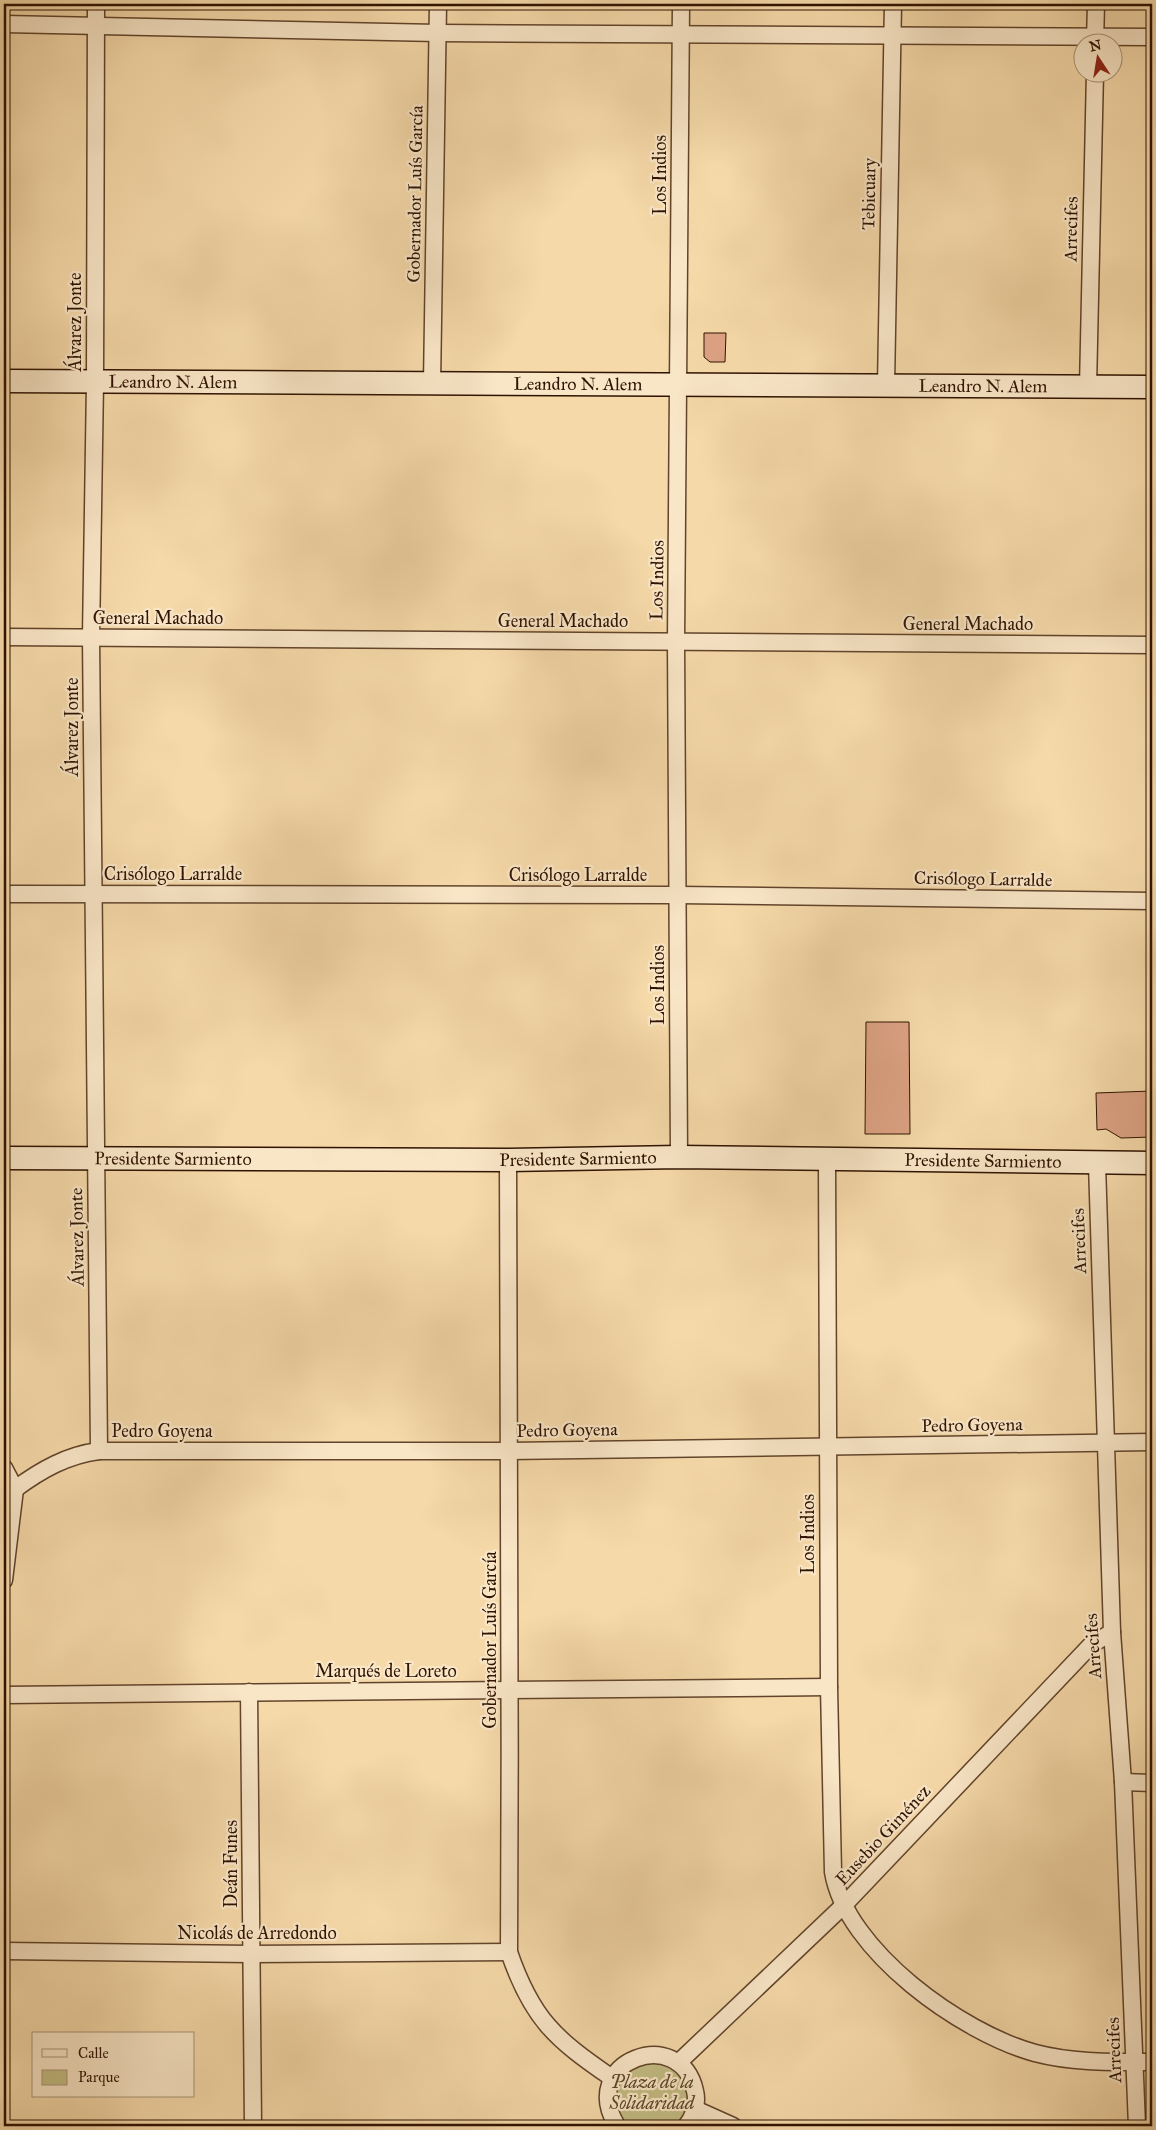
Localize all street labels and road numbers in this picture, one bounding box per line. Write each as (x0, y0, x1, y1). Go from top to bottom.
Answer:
street label: Gobernador Luís García (402, 105, 428, 283)
street label: Los Indios (649, 135, 671, 215)
street label: Tebicuary (857, 157, 881, 230)
street label: Arrecifes (1059, 196, 1083, 263)
street label: Álvarez Jonte (62, 273, 87, 372)
street label: Leandro N. Alem (108, 371, 238, 393)
street label: Leandro N. Alem (513, 373, 643, 395)
street label: Leandro N. Alem (918, 375, 1048, 397)
street label: Los Indios (645, 540, 669, 620)
street label: General Machado (93, 607, 223, 629)
street label: General Machado (498, 610, 628, 632)
street label: General Machado (903, 613, 1033, 635)
street label: Álvarez Jonte (59, 678, 84, 777)
street label: Crisólogo Larralde (104, 863, 242, 886)
street label: Crisólogo Larralde (509, 864, 647, 887)
street label: Crisólogo Larralde (914, 867, 1052, 892)
street label: Los Indios (647, 945, 669, 1025)
street label: Presidente Sarmiento (499, 1146, 657, 1171)
street label: Presidente Sarmiento (94, 1147, 252, 1170)
street label: Presidente Sarmiento (904, 1149, 1062, 1173)
street label: Álvarez Jonte (63, 1187, 90, 1288)
street label: Arrecifes (1067, 1208, 1091, 1275)
street label: Pedro Goyena (921, 1413, 1023, 1437)
street label: Pedro Goyena (516, 1418, 618, 1442)
street label: Pedro Goyena (111, 1420, 213, 1442)
street label: Los Indios (797, 1494, 819, 1574)
street label: Gobernador Luís García (479, 1551, 501, 1729)
street label: Arrecifes (1080, 1613, 1106, 1680)
street label: Marqués de Loreto (315, 1660, 457, 1683)
street label: Eusebio Giménez (831, 1780, 935, 1890)
street label: Deán Funes (220, 1820, 242, 1908)
street label: Nicolás de Arredondo (177, 1922, 337, 1944)
street label: Arrecifes (1102, 2017, 1126, 2084)

